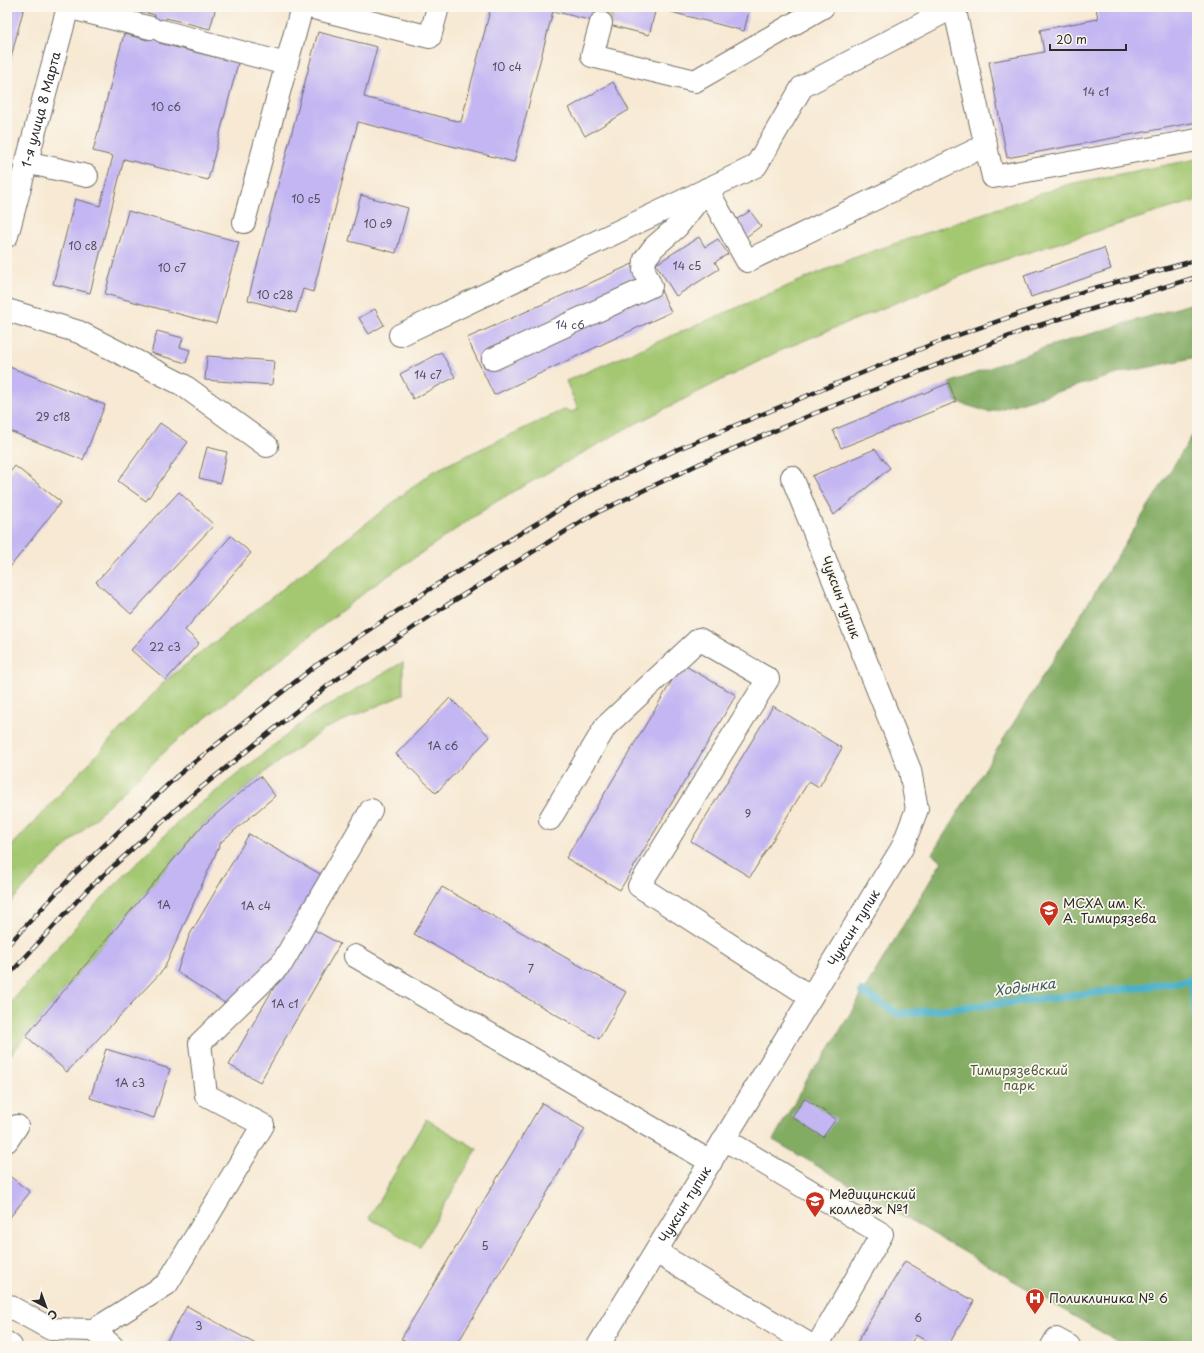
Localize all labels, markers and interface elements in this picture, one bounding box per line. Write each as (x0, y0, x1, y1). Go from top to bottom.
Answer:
scale bar (1050, 26, 1126, 52)
text: 20 m (1056, 30, 1087, 48)
street label: 1-я улица 8 Марта (16, 49, 65, 169)
house number: 10 с4 (492, 58, 522, 75)
house number: 14 с1 (1083, 83, 1109, 100)
house number: 10 с6 (151, 98, 181, 115)
house number: 10 с5 (291, 190, 321, 207)
house number: 10 с9 (364, 215, 392, 232)
house number: 10 с8 (69, 237, 98, 254)
house number: 14 с5 (673, 257, 701, 274)
house number: 10 с7 (158, 259, 186, 276)
house number: 10 с28 (257, 286, 293, 303)
house number: 14 с6 (555, 316, 585, 333)
house number: 14 с7 (414, 366, 442, 383)
house number: 29 с18 (36, 408, 71, 425)
street label: Чуксин тупик (817, 553, 866, 641)
house number: 22 с3 (149, 638, 181, 655)
house number: 1А с6 (428, 737, 458, 754)
house number: 9 (745, 805, 751, 822)
street label: Чуксин тупик (822, 885, 884, 970)
place label: МСХА им. К. А. Тимирязева (1063, 893, 1158, 927)
house number: 1А (157, 896, 171, 913)
house number: 1А с4 (241, 897, 271, 914)
school or university icon: МСХА им. К. А. Тимирязева (1038, 899, 1060, 927)
house number: 7 (528, 960, 534, 977)
water label: Ходынка (993, 972, 1058, 1001)
house number: 1А с1 (271, 995, 299, 1012)
park label: Тимирязевский парк (970, 1060, 1068, 1094)
house number: 1А с3 (115, 1074, 145, 1091)
street label: Чуксин тупик (653, 1162, 715, 1246)
place label: Медицинский колледж №1 (829, 1184, 916, 1218)
school or university icon: Медицинский колледж №1 (804, 1190, 826, 1218)
house number: 5 (481, 1237, 489, 1254)
north arrow (26, 1287, 66, 1327)
hospital icon: Поликлиника № 6 (1024, 1287, 1046, 1315)
place label: Поликлиника № 6 (1049, 1288, 1168, 1307)
text: С (44, 1306, 62, 1324)
house number: 6 (914, 1309, 922, 1326)
house number: 3 (195, 1317, 203, 1334)

